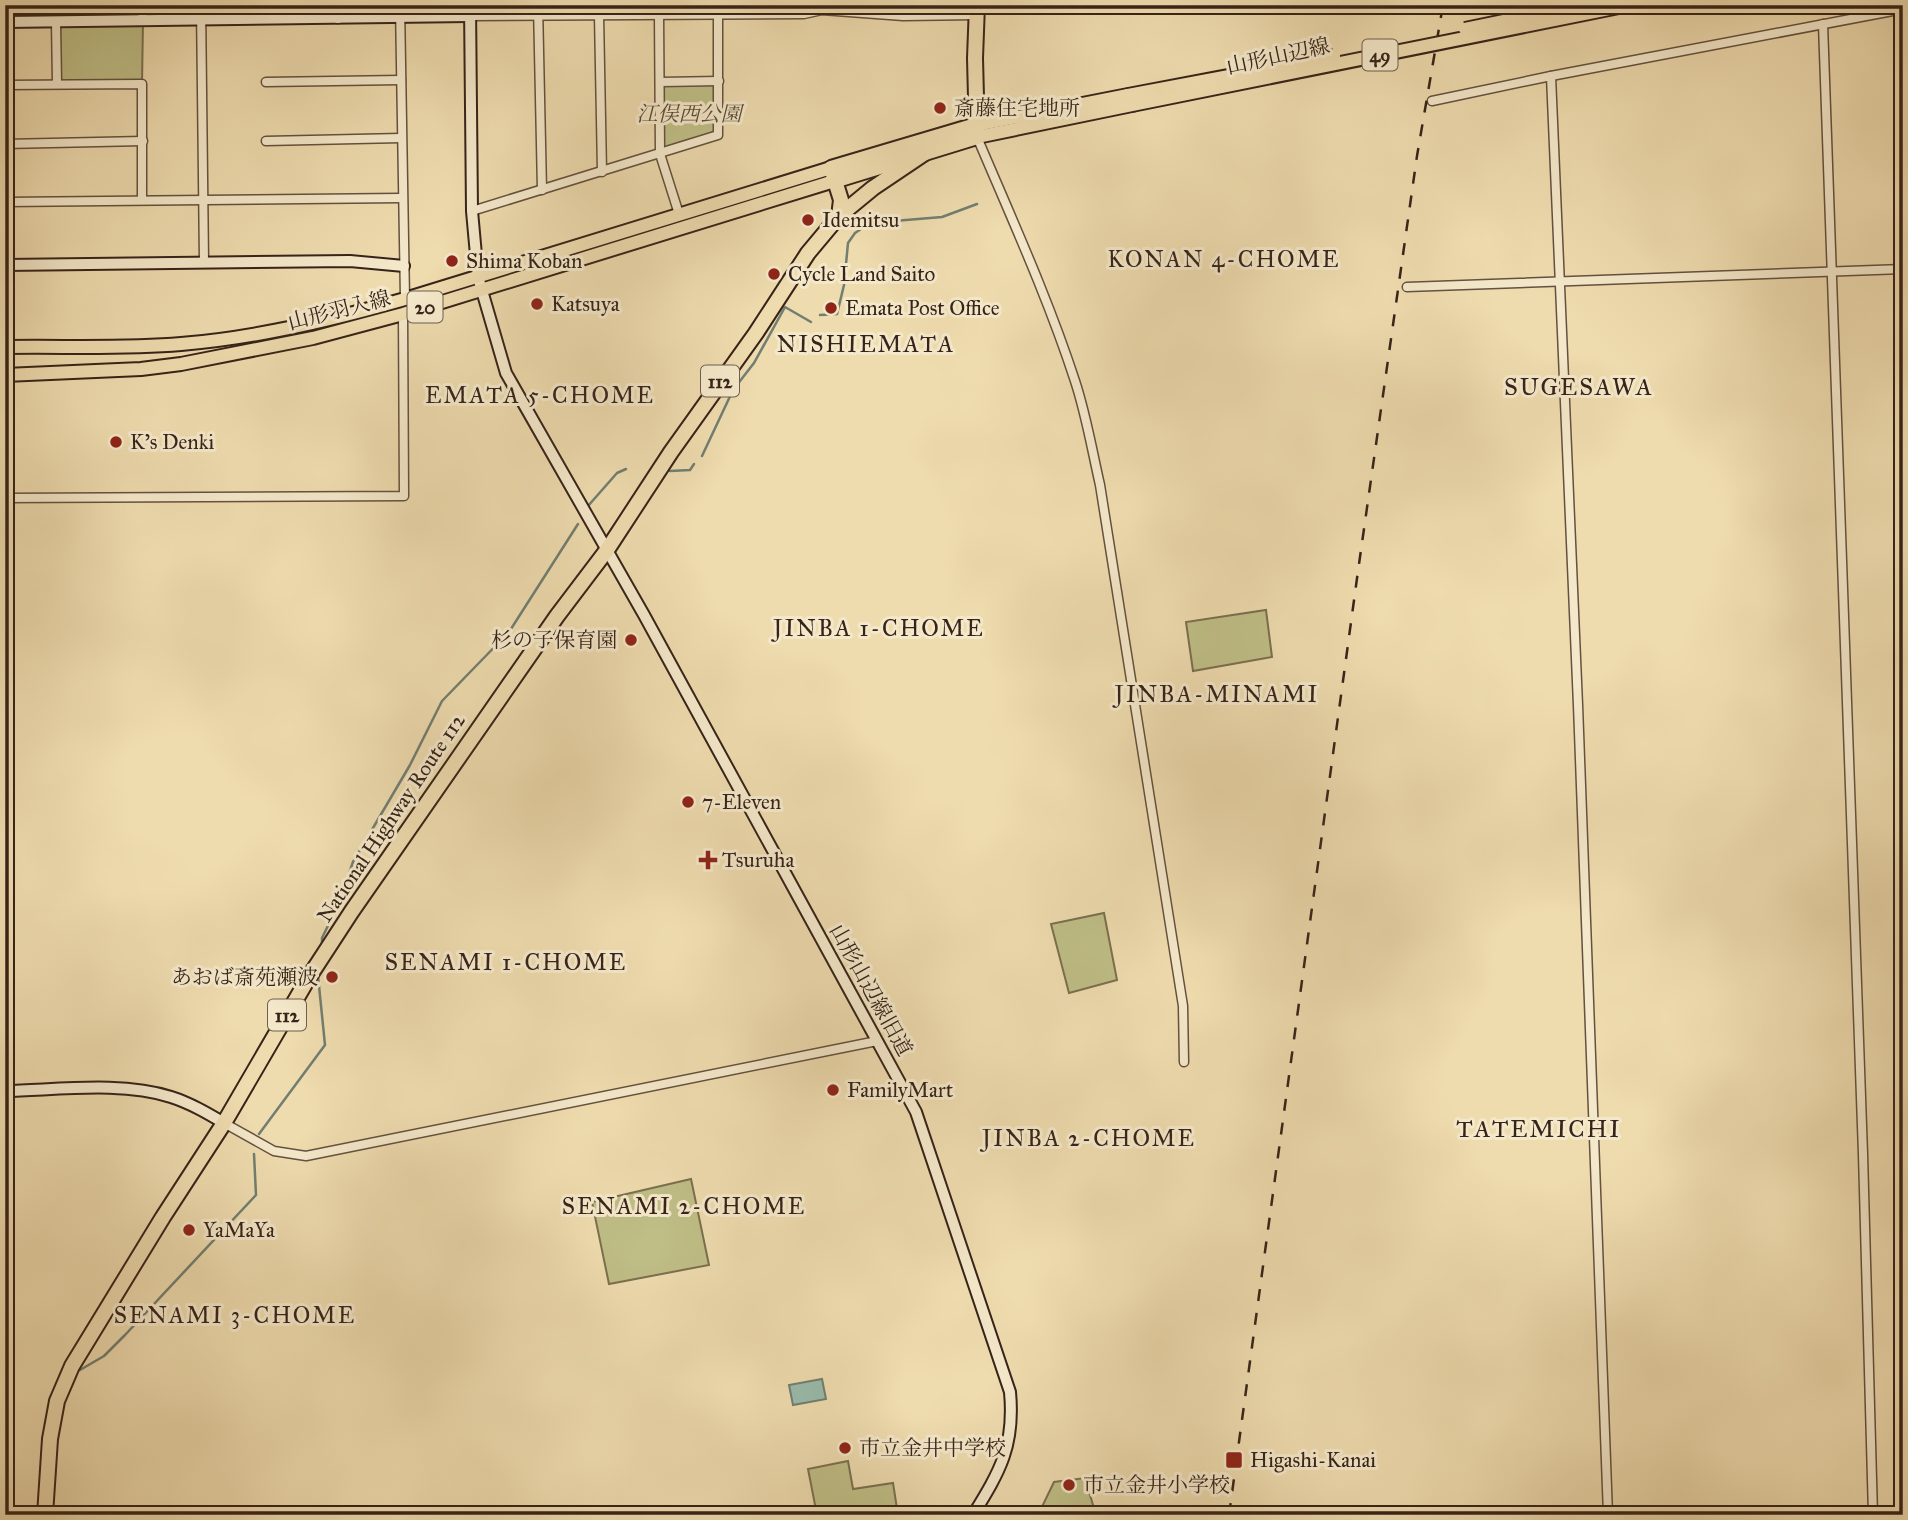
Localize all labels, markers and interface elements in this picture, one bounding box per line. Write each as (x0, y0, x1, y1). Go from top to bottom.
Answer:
street label: 山形山辺線 (1224, 32, 1332, 80)
road number: 49 (1362, 40, 1398, 70)
place label: 斎藤住宅地所 (954, 95, 1080, 121)
marker: 斎藤住宅地所 (932, 100, 948, 116)
park label: 江俣西公園 (637, 101, 744, 127)
place label: Idemitsu (822, 207, 900, 233)
marker: Idemitsu (800, 212, 816, 228)
district label: KONAN 4-CHOME (1107, 245, 1341, 273)
place label: Shima Koban (466, 248, 582, 274)
marker: Shima Koban (444, 253, 460, 269)
place label: Cycle Land Saito (788, 261, 936, 287)
marker: Cycle Land Saito (766, 266, 782, 282)
street label: 山形羽入線 (285, 285, 393, 335)
place label: Katsuya (551, 291, 620, 317)
road number: 20 (408, 292, 442, 322)
place label: Emata Post Office (845, 295, 1000, 321)
marker: Katsuya (529, 296, 545, 312)
marker: Emata Post Office (823, 300, 839, 316)
district label: NISHIEMATA (777, 330, 955, 358)
road number: 112 (701, 366, 739, 396)
district label: SUGESAWA (1504, 372, 1654, 402)
district label: EMATA 5-CHOME (425, 381, 655, 409)
place label: K's Denki (130, 429, 214, 455)
marker: K's Denki (108, 434, 124, 450)
district label: JINBA 1-CHOME (770, 614, 985, 642)
place label: 杉の子保育園 (491, 627, 617, 653)
marker: 杉の子保育園 (623, 632, 639, 648)
district label: JINBA-MINAMI (1112, 680, 1319, 708)
street label: National Highway Route 112 (311, 708, 471, 927)
place label: 7-Eleven (702, 789, 781, 815)
marker: 7-Eleven (680, 794, 696, 810)
place label: Tsuruha (722, 847, 794, 873)
marker: Tsuruha (700, 852, 716, 868)
street label: 山形山辺線旧道 (824, 919, 918, 1061)
district label: SENAMI 1-CHOME (385, 948, 627, 976)
place label: あおば斎苑瀬波 (171, 964, 318, 990)
marker: あおば斎苑瀬波 (324, 969, 340, 985)
road number: 112 (268, 1000, 306, 1030)
place label: FamilyMart (847, 1077, 954, 1103)
marker: FamilyMart (825, 1082, 841, 1098)
district label: TATEMICHI (1456, 1114, 1622, 1144)
district label: JINBA 2-CHOME (979, 1124, 1196, 1152)
district label: SENAMI 2-CHOME (562, 1192, 806, 1220)
place label: YaMaYa (203, 1217, 275, 1243)
marker: YaMaYa (181, 1222, 197, 1238)
district label: SENAMI 3-CHOME (114, 1301, 356, 1329)
place label: 市立金井中学校 (859, 1435, 1006, 1461)
marker: 市立金井中学校 (837, 1440, 853, 1456)
place label: Higashi-Kanai (1250, 1447, 1376, 1473)
marker: Higashi-Kanai (1224, 1450, 1244, 1470)
place label: 市立金井小学校 (1083, 1472, 1230, 1498)
marker: 市立金井小学校 (1061, 1477, 1077, 1493)

